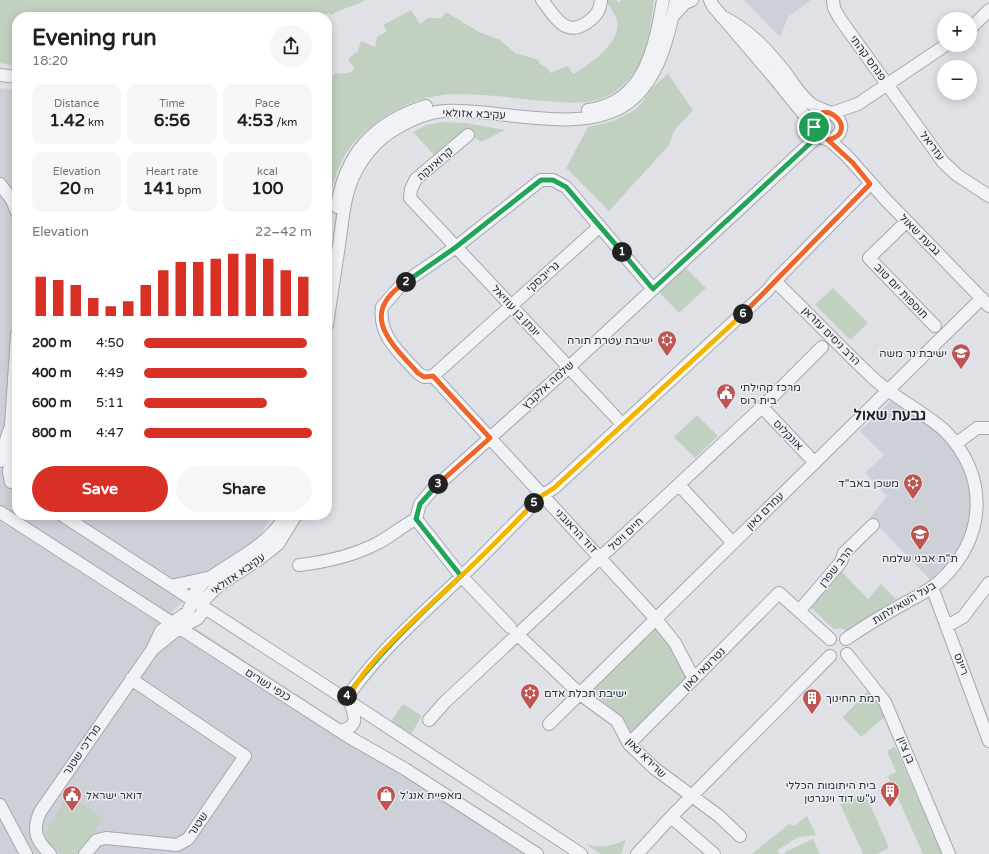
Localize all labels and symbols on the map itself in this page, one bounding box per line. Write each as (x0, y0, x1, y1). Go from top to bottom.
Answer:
street label: פנחס קהתי (847, 33, 889, 83)
street label: עקיבא אזולאי (442, 106, 506, 122)
pin (797, 110, 831, 144)
street label: עזריאל (917, 129, 947, 163)
street label: קרואינקה (414, 144, 456, 184)
street label: גבעת שאול (897, 212, 943, 258)
pin: 1 (612, 242, 632, 262)
street label: גרייבסקי (524, 259, 562, 295)
street label: תוספות יום טוב (871, 261, 931, 321)
pin: 2 (396, 272, 416, 292)
street label: יונתן בן עוזיאל (489, 283, 543, 339)
pin: 6 (733, 304, 753, 324)
street label: הרב ניסים עזראן (799, 304, 863, 368)
synagogue icon: ישיבת עטרת תורה (656, 329, 678, 357)
place label: ישיבת עטרת תורה (567, 334, 653, 347)
school or university icon: ישיבת נר משה (950, 342, 972, 370)
place label: ישיבת נר משה (879, 347, 947, 360)
street label: שלמה אלקבץ (519, 358, 577, 412)
place label: מרכז קהילתי בית רוס (740, 381, 801, 407)
public building icon: מרכז קהילתי בית רוס (715, 382, 737, 410)
district label: גבעת שאול (854, 406, 926, 424)
street label: אונקלוס (770, 417, 806, 453)
synagogue icon: משכן באב"ד (902, 472, 924, 500)
pin: 3 (428, 474, 448, 494)
place label: משכן באב"ד (838, 477, 899, 490)
street label: עמרם גאון (743, 489, 787, 533)
pin: 5 (524, 493, 544, 513)
street label: דוד הראובני (552, 506, 600, 556)
street label: חיים ויטל (606, 515, 646, 553)
school or university icon: ת"ת אבני שלמה (909, 523, 931, 551)
street label: הרב שפרן (816, 544, 856, 590)
street label: עקיבא אזולאי (208, 550, 268, 598)
place label: ת"ת אבני שלמה (882, 552, 958, 565)
street label: בעל השאילתות (870, 579, 938, 627)
street label: נטרונאי גאון (680, 645, 728, 693)
street label: ריינס (951, 651, 971, 677)
street label: כנפי נשרים (243, 666, 293, 704)
synagogue icon: ישיבת תכלת אדם (519, 682, 541, 710)
pin: 4 (337, 686, 357, 706)
place label: ישיבת תכלת אדם (544, 687, 627, 700)
building icon: רמת החינוך (801, 687, 823, 715)
place label: רמת החינוך (826, 692, 880, 705)
street label: מרדכי שטנר (60, 722, 104, 778)
street label: בן ציון (895, 734, 917, 766)
street label: שרירא גאון (623, 735, 669, 781)
place label: בית היתומות הכללי ע"ש דוד וינגרטן (786, 779, 876, 805)
building icon: בית היתומות הכללי ע"ש דוד וינגרטן (879, 780, 901, 808)
public building icon: דואר ישראל (61, 784, 83, 812)
shop icon: מאפיית אנג'ל (375, 784, 397, 812)
place label: דואר ישראל (86, 789, 142, 802)
place label: מאפיית אנג'ל (400, 789, 462, 802)
street label: שטנר (185, 809, 211, 839)

